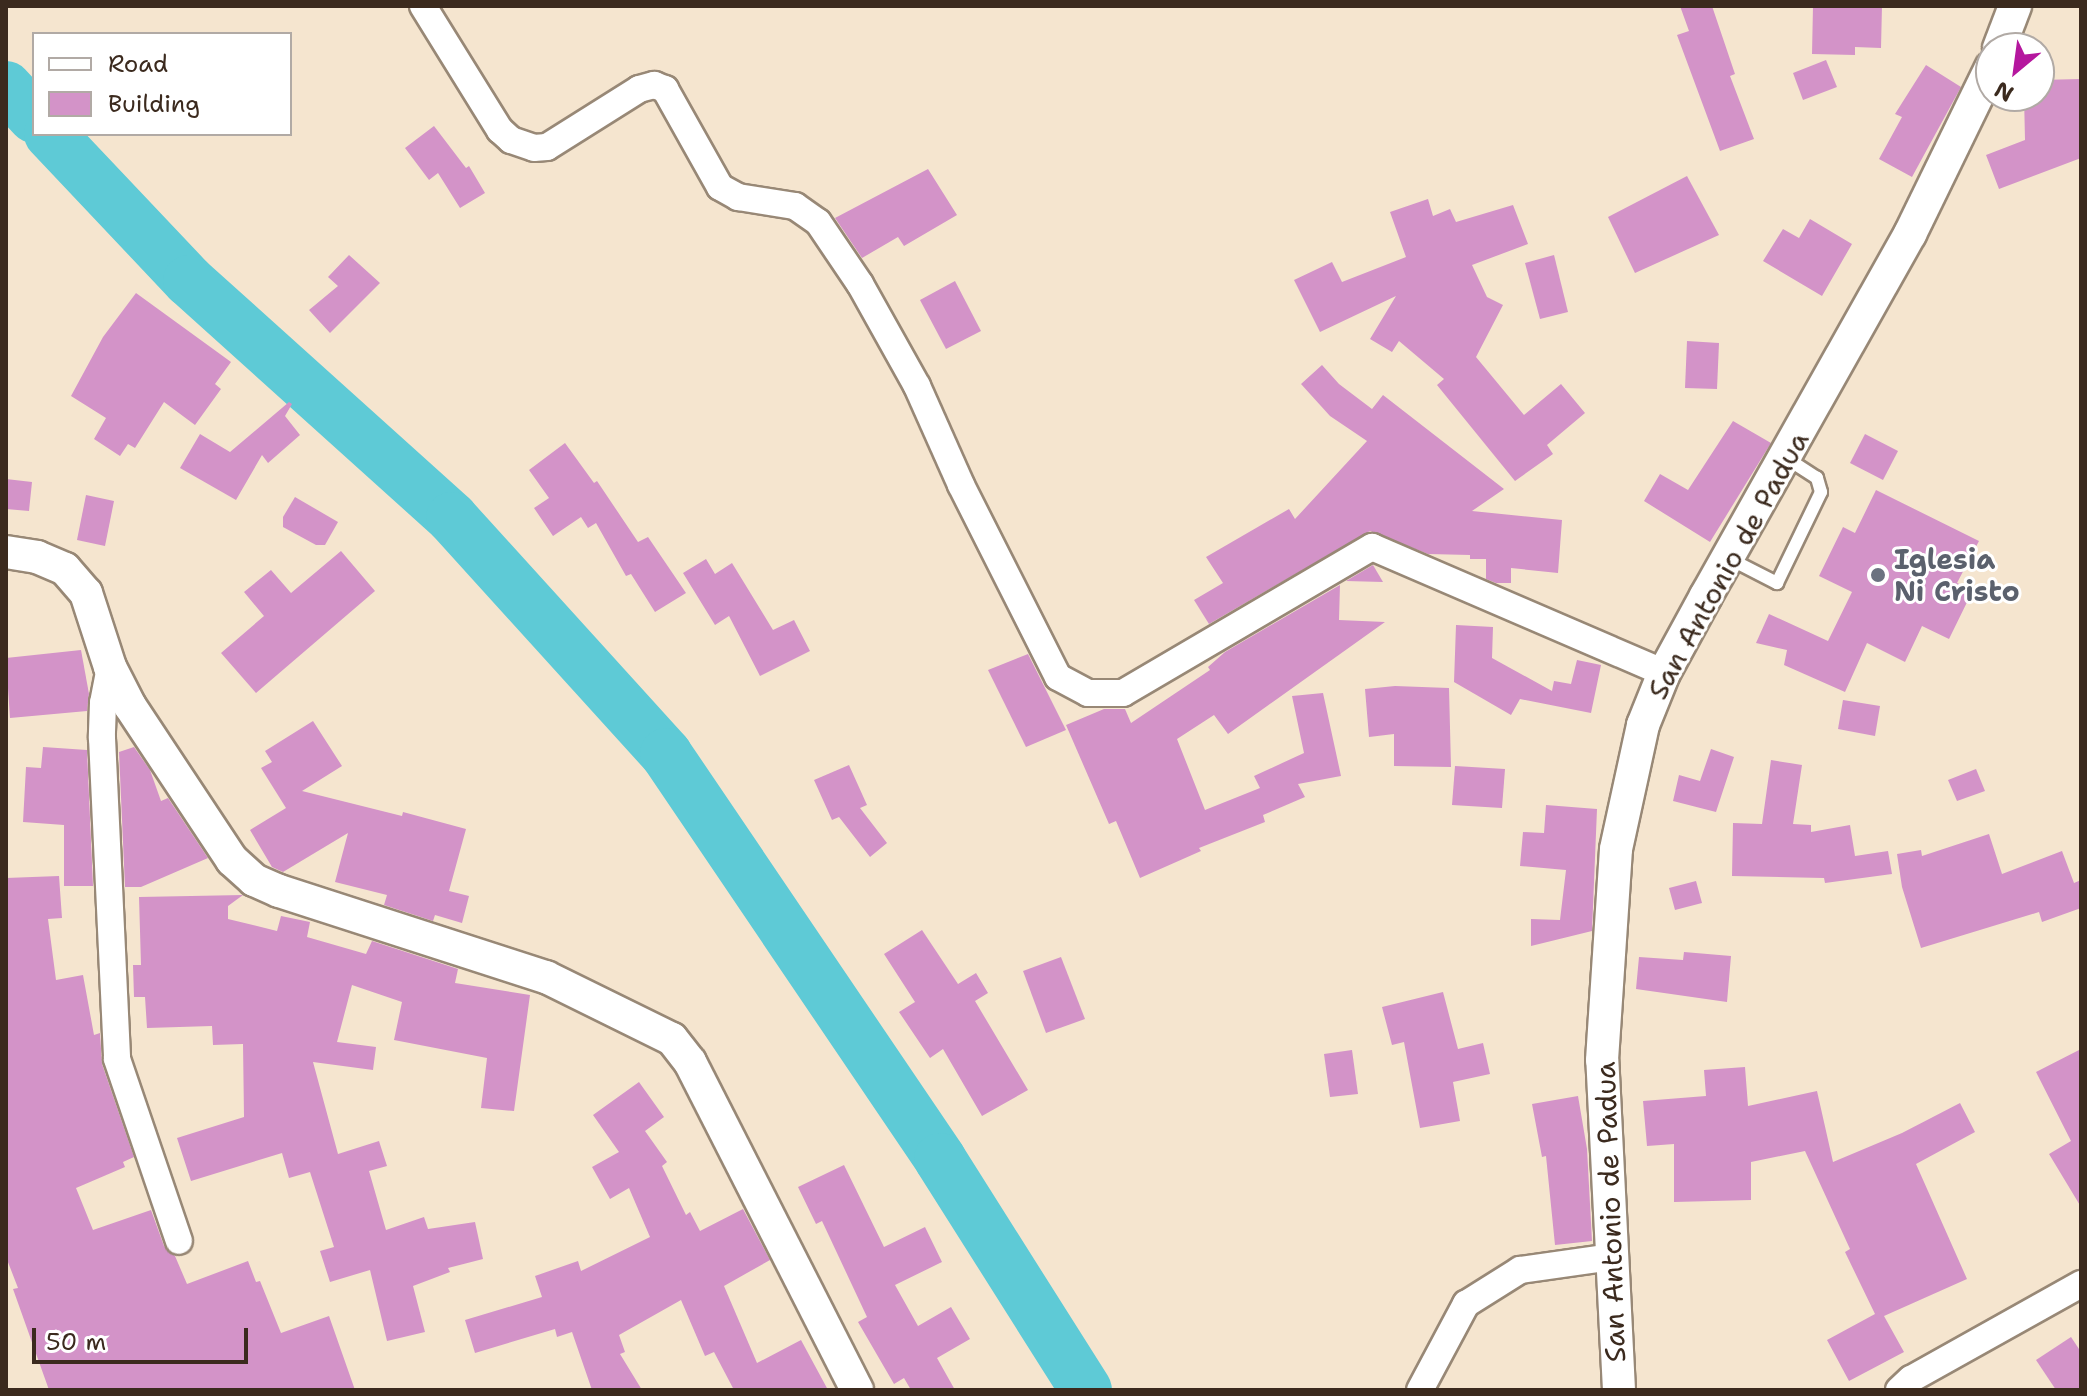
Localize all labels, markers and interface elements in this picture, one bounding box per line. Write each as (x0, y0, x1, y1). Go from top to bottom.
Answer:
legend (32, 32, 292, 136)
north arrow (1975, 32, 2055, 112)
text: Road (108, 48, 168, 80)
text: N (1989, 75, 2019, 109)
text: Building (108, 88, 200, 120)
street label: San Antonio de Padua (1640, 425, 1816, 705)
place label: Iglesia Ni Cristo (1894, 542, 2020, 608)
marker: Iglesia Ni Cristo (1869, 566, 1887, 584)
street label: San Antonio de Padua (1588, 1061, 1632, 1363)
scale bar (36, 1312, 252, 1362)
text: 50 m (46, 1326, 106, 1358)

